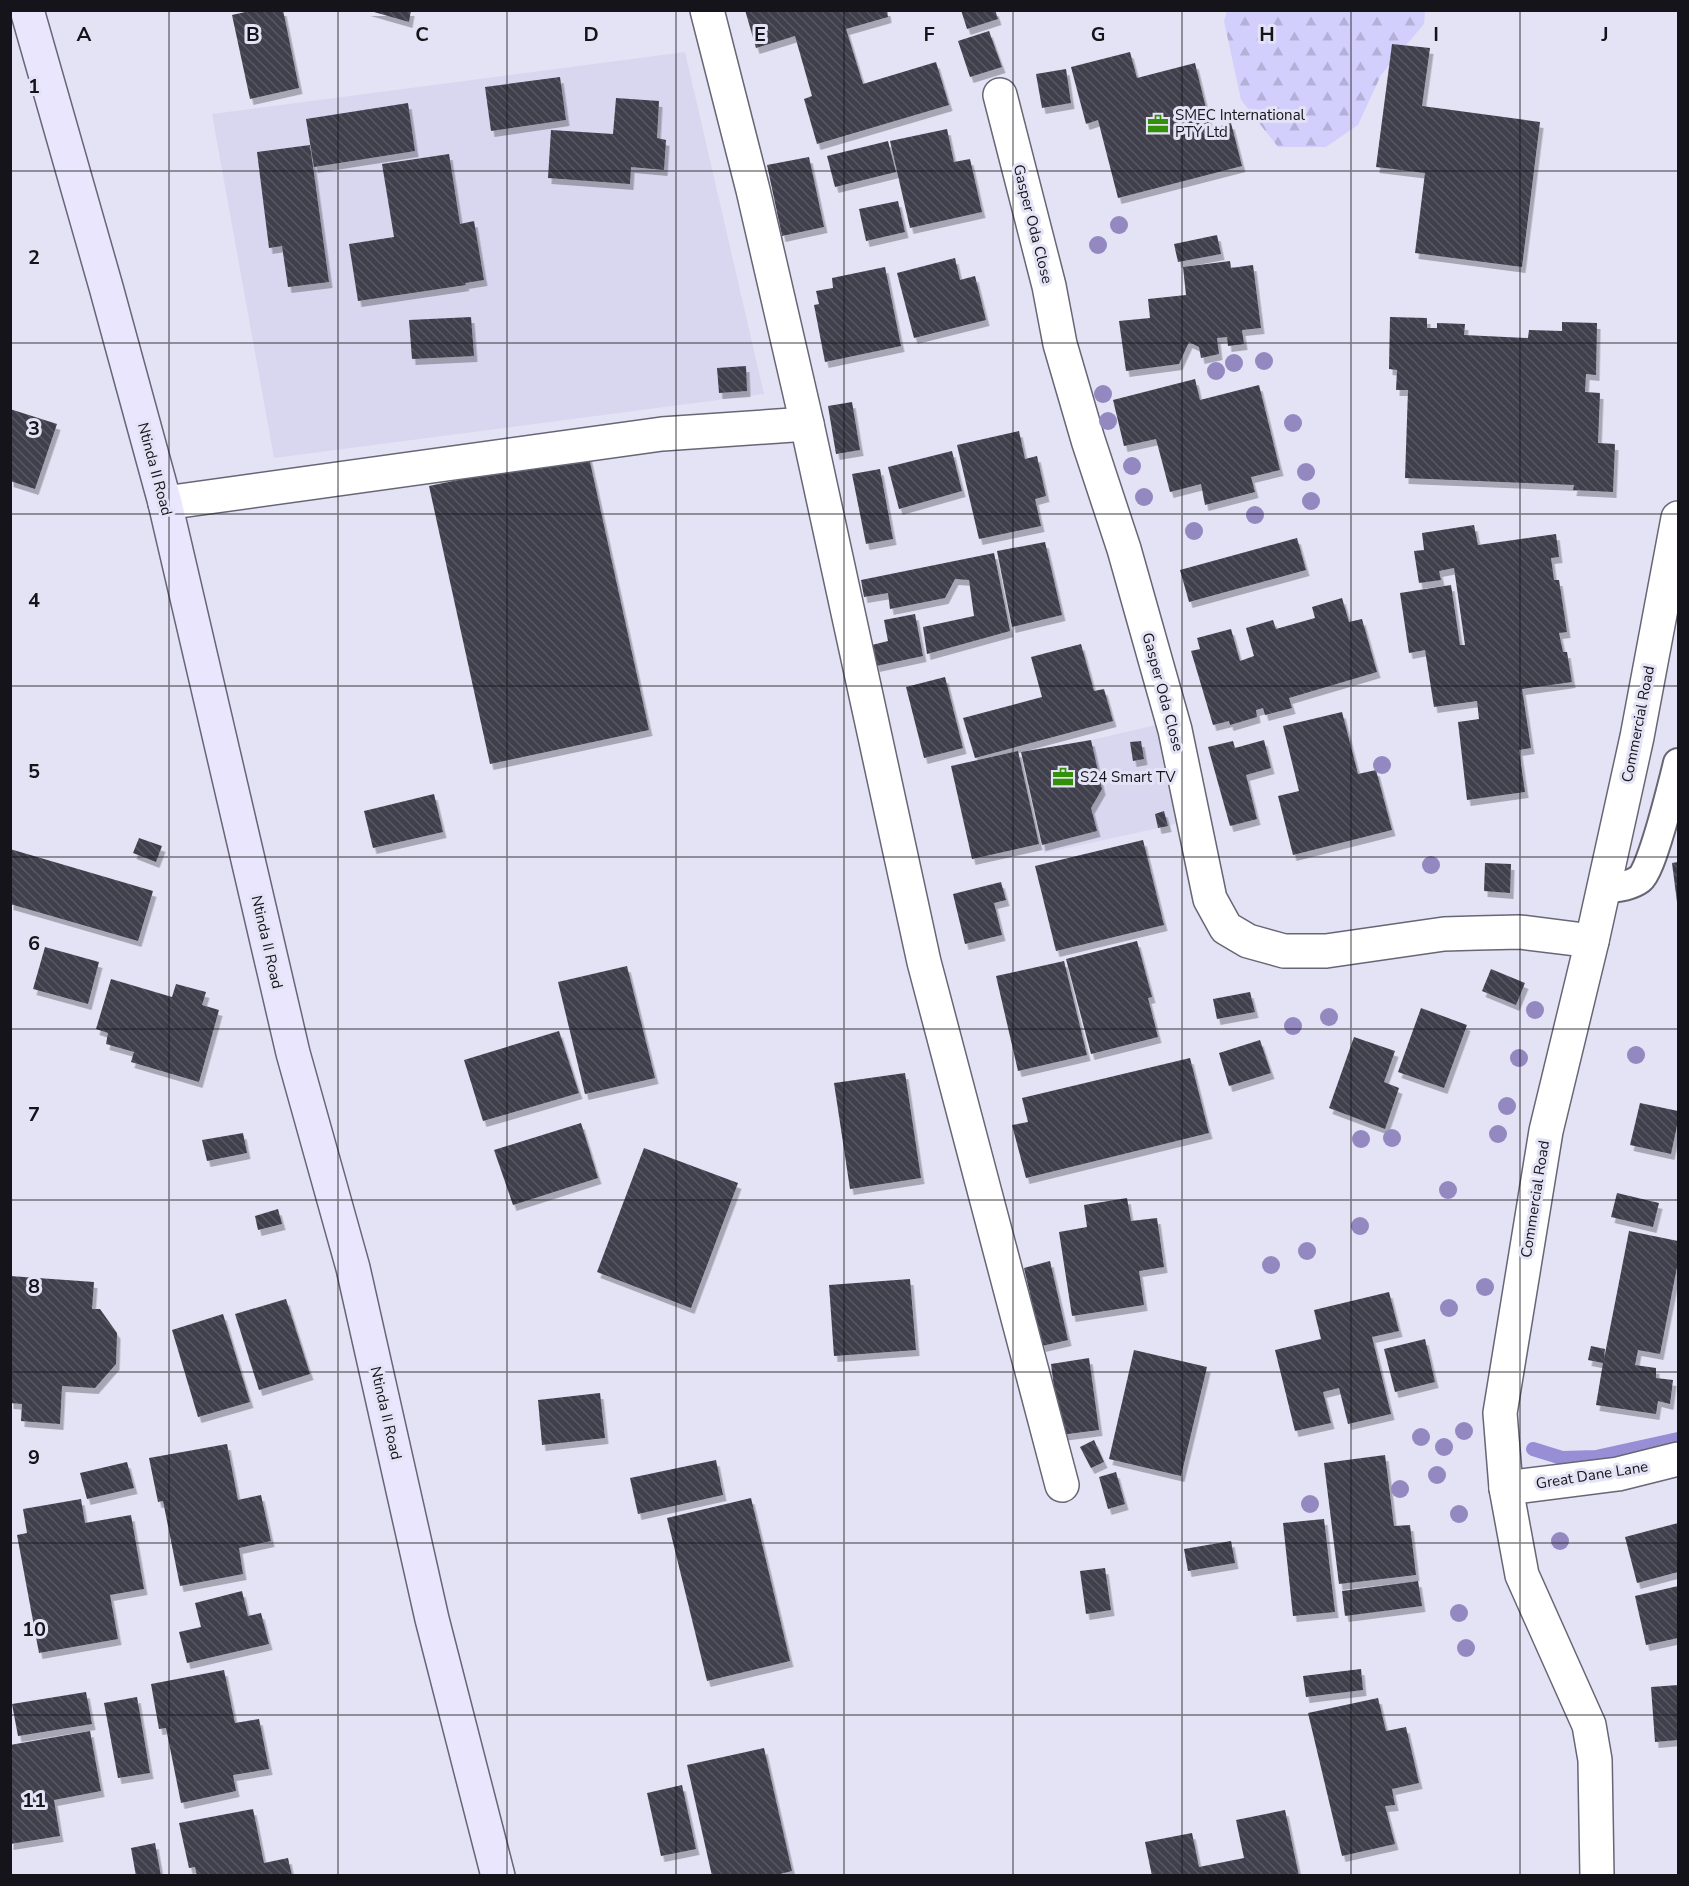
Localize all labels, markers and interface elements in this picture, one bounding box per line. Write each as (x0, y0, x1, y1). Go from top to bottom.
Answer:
text: A (77, 21, 92, 48)
text: B (246, 21, 260, 48)
text: C (415, 21, 429, 48)
text: D (583, 21, 599, 48)
text: E (754, 21, 766, 48)
text: F (923, 21, 935, 48)
text: G (1091, 21, 1105, 48)
text: H (1259, 21, 1275, 48)
text: I (1433, 21, 1439, 48)
text: J (1600, 21, 1609, 48)
text: 1 (28, 73, 40, 100)
place label: SMEC International PTY Ltd (1175, 105, 1306, 142)
office icon: SMEC International PTY Ltd (1146, 112, 1170, 136)
street label: Gasper Oda Close (1009, 162, 1057, 286)
text: 2 (28, 244, 40, 271)
text: 3 (28, 415, 40, 442)
street label: Ntinda II Road (133, 420, 177, 518)
text: 4 (28, 587, 40, 614)
street label: Gasper Oda Close (1138, 630, 1188, 754)
street label: Commercial Road (1617, 664, 1659, 784)
text: 5 (28, 758, 40, 785)
office icon: S24 Smart TV (1051, 765, 1075, 789)
place label: S24 Smart TV (1080, 767, 1176, 787)
street label: Ntinda II Road (247, 893, 287, 991)
text: 6 (28, 930, 40, 957)
text: 7 (28, 1101, 40, 1128)
street label: Commercial Road (1516, 1139, 1554, 1259)
text: 8 (28, 1273, 40, 1300)
street label: Ntinda II Road (366, 1364, 406, 1462)
text: 9 (28, 1444, 40, 1471)
street label: Great Dane Lane (1535, 1456, 1649, 1494)
text: 10 (22, 1616, 46, 1643)
text: 11 (22, 1787, 46, 1814)

